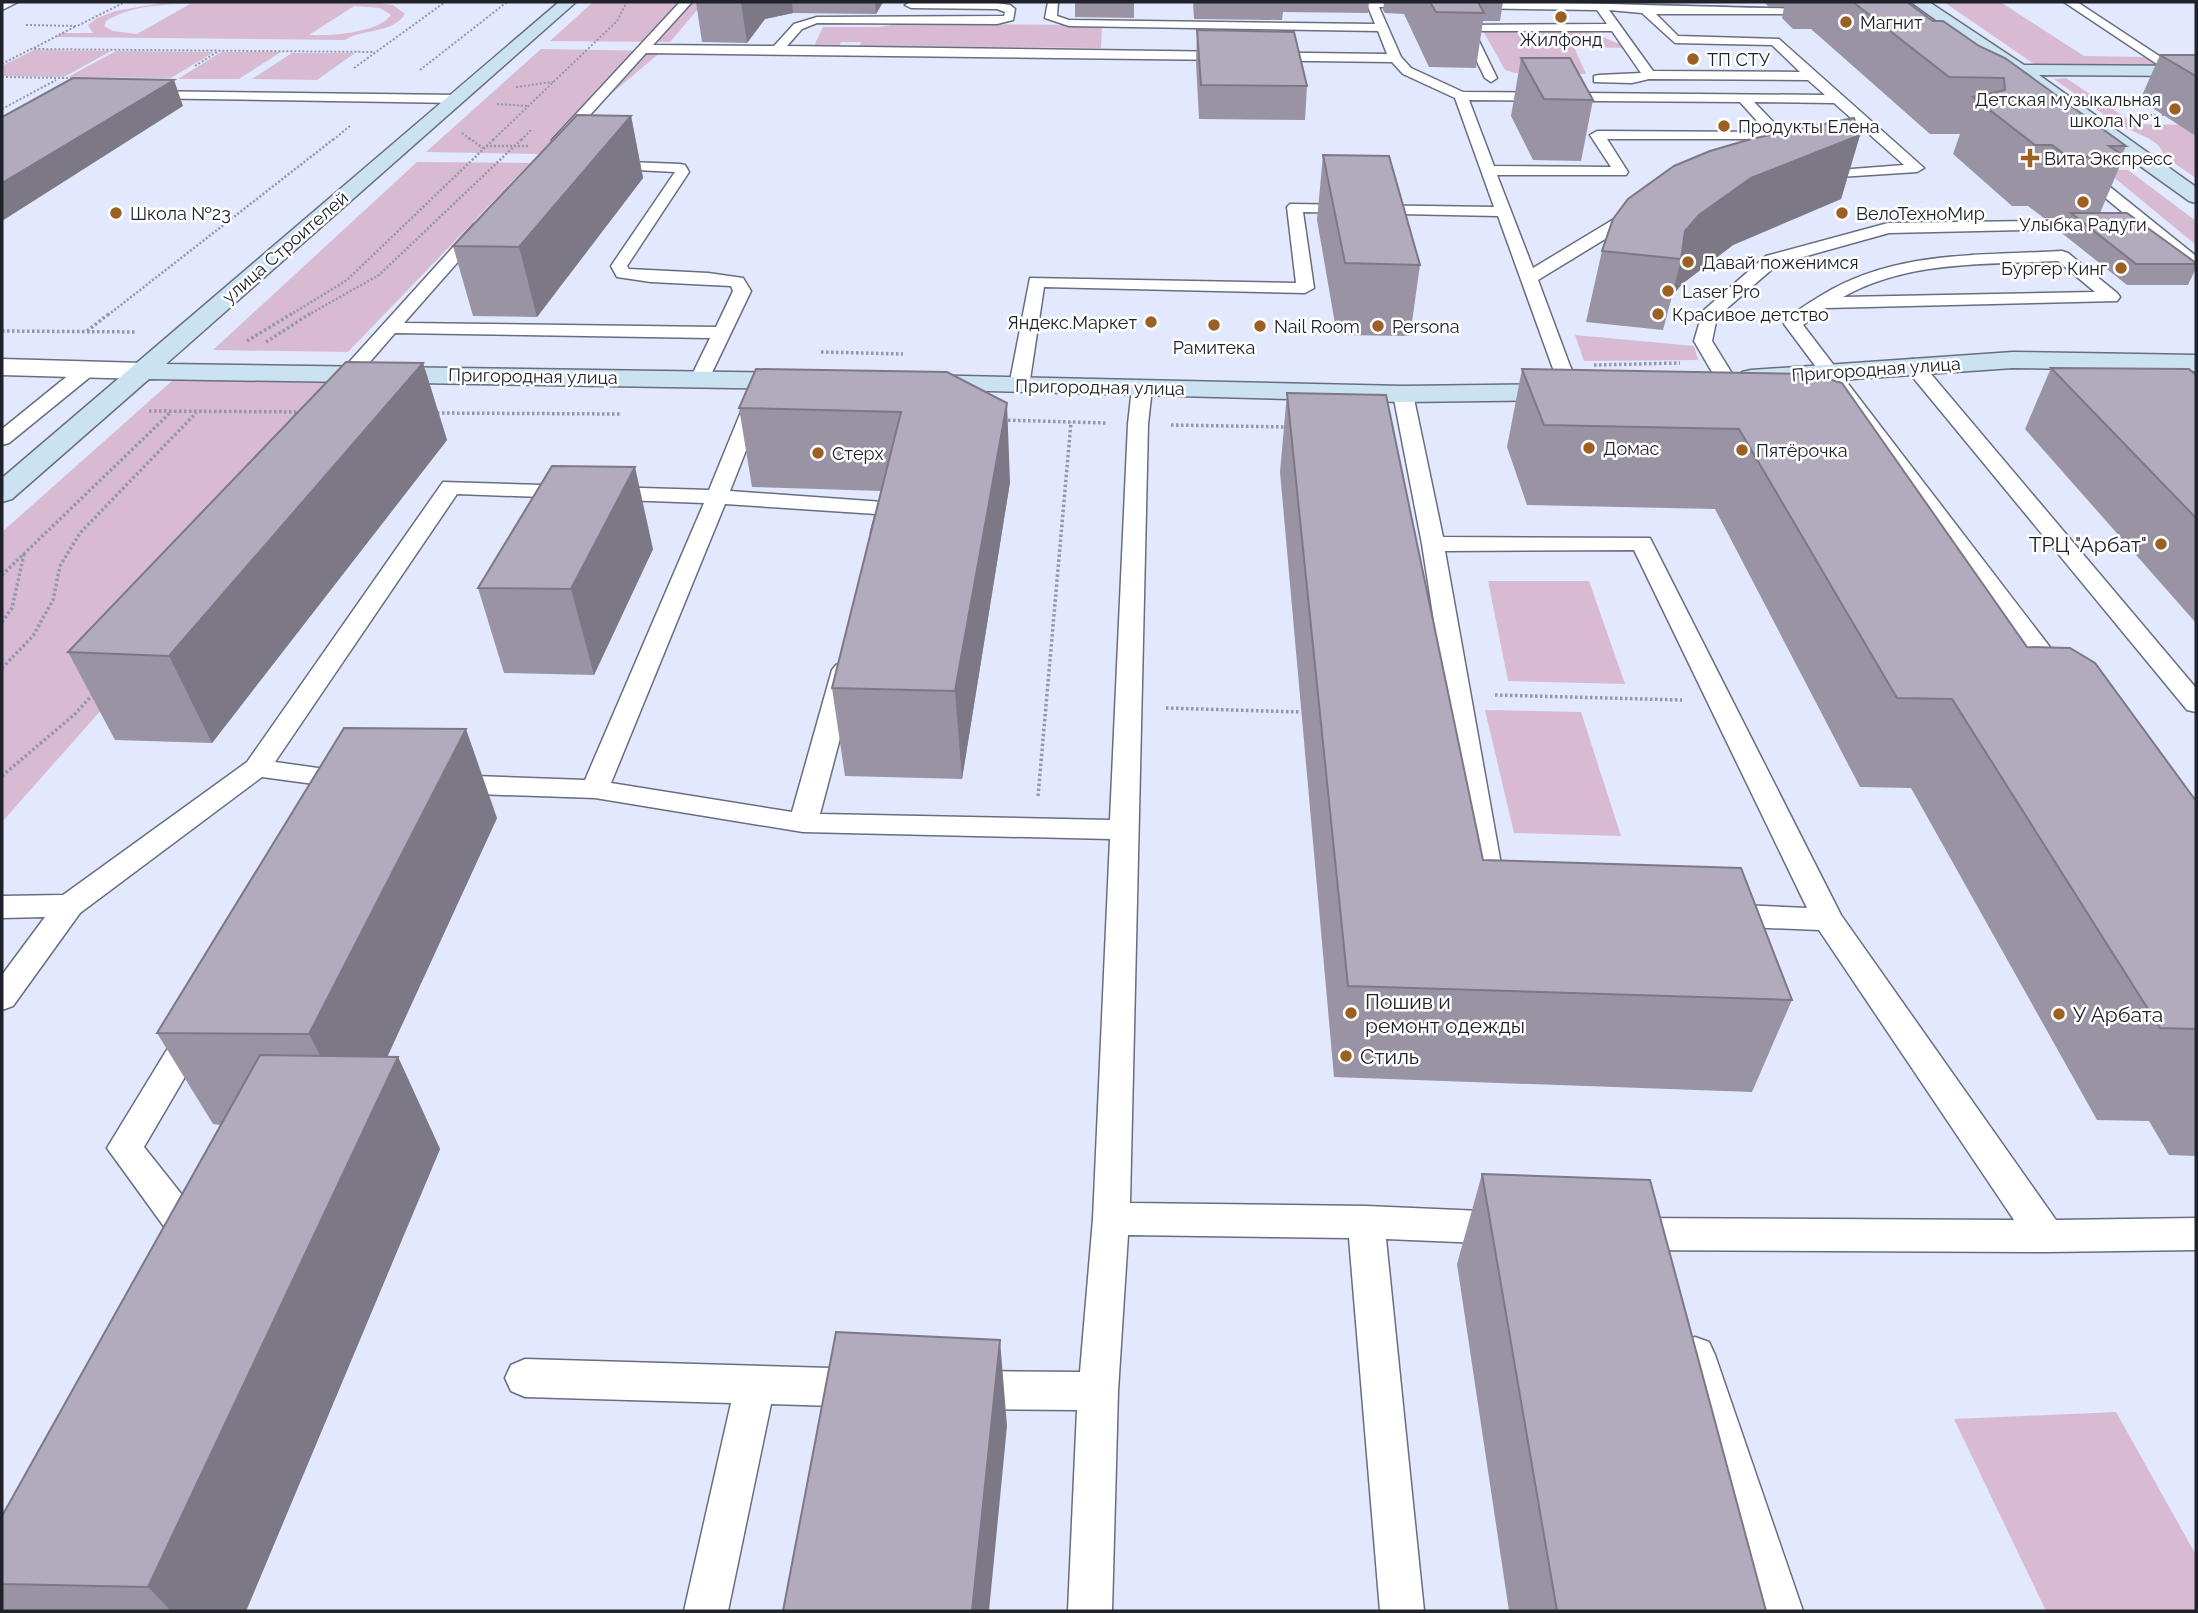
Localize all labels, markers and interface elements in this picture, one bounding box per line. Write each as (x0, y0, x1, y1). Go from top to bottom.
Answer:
marker: Жилфонд (1553, 9, 1569, 25)
place label: Магнит (1860, 12, 1923, 33)
marker: Магнит (1838, 14, 1854, 30)
place label: Жилфонд (1520, 29, 1602, 50)
place label: ТП СТУ (1707, 49, 1771, 70)
marker: ТП СТУ (1685, 51, 1701, 67)
place label: Детская музыкальная школа № 1 (1975, 89, 2161, 131)
marker: Детская музыкальная школа № 1 (2167, 101, 2183, 117)
place label: Продукты Елена (1738, 116, 1880, 137)
marker: Продукты Елена (1716, 118, 1732, 134)
place label: Вита Экспресс (2044, 148, 2173, 169)
marker: Вита Экспресс (2022, 150, 2038, 166)
street label: улица Строителей (218, 187, 352, 307)
marker: Улыбка Радуги (2075, 194, 2091, 210)
place label: Школа №23 (130, 203, 231, 224)
place label: ВелоТехноМир (1856, 203, 1985, 224)
marker: Школа №23 (108, 205, 124, 221)
marker: ВелоТехноМир (1834, 205, 1850, 221)
place label: Улыбка Радуги (2019, 214, 2147, 235)
place label: Давай поженимся (1702, 252, 1859, 273)
marker: Давай поженимся (1680, 254, 1696, 270)
place label: Бургер Кинг (2001, 258, 2107, 279)
marker: Бургер Кинг (2113, 260, 2129, 276)
place label: Laser Pro (1682, 281, 1760, 302)
marker: Laser Pro (1660, 283, 1676, 299)
place label: Красивое детство (1672, 304, 1829, 325)
marker: Красивое детство (1650, 306, 1666, 322)
place label: Яндекс.Маркет (1007, 312, 1137, 333)
marker: Яндекс.Маркет (1143, 314, 1159, 330)
place label: Nail Room (1274, 316, 1360, 337)
place label: Persona (1392, 316, 1460, 337)
marker: Рамитека (1206, 317, 1222, 333)
marker: Nail Room (1252, 318, 1268, 334)
marker: Persona (1370, 318, 1386, 334)
place label: Рамитека (1173, 337, 1255, 358)
street label: Пригородная улица (1791, 353, 1961, 385)
street label: Пригородная улица (448, 364, 618, 388)
street label: Пригородная улица (1015, 375, 1185, 399)
place label: Домас (1603, 438, 1660, 459)
marker: Домас (1581, 440, 1597, 456)
place label: Пятёрочка (1756, 440, 1848, 461)
marker: Пятёрочка (1734, 442, 1750, 458)
place label: Стерх (832, 443, 884, 464)
marker: Стерх (810, 445, 826, 461)
place label: ТРЦ "Арбат" (2029, 532, 2147, 557)
marker: ТРЦ "Арбат" (2153, 536, 2169, 552)
place label: Пошив и ремонт одежды (1365, 989, 1525, 1038)
place label: У Арбата (2073, 1002, 2163, 1027)
marker: Пошив и ремонт одежды (1343, 1005, 1359, 1021)
marker: У Арбата (2051, 1006, 2067, 1022)
place label: Стиль (1360, 1044, 1419, 1069)
marker: Стиль (1338, 1048, 1354, 1064)

